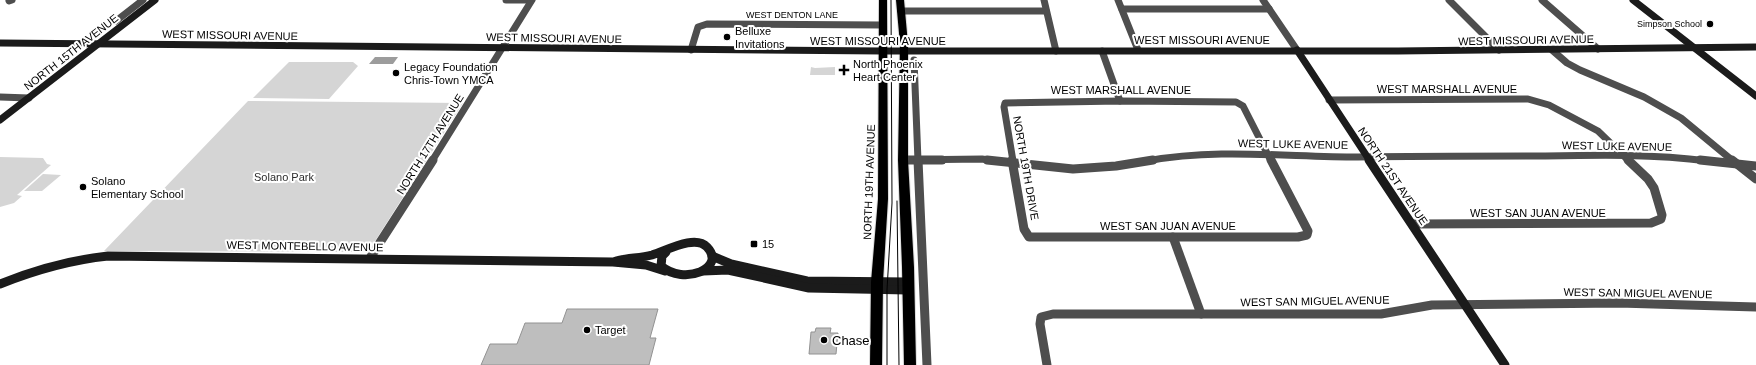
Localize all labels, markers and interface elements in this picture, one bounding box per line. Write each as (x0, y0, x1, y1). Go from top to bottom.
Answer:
street label: WEST DENTON LANE (746, 10, 838, 20)
street label: NORTH 15TH AVENUE (22, 12, 120, 92)
place label: Simpson School (1637, 19, 1702, 29)
marker: Simpson School (1705, 19, 1715, 29)
place label: Belluxe Invitations (735, 25, 785, 50)
street label: WEST MISSOURI AVENUE (162, 28, 298, 42)
street label: WEST MISSOURI AVENUE (486, 31, 622, 45)
marker: Belluxe Invitations (722, 32, 732, 42)
street label: WEST MISSOURI AVENUE (1458, 33, 1594, 47)
street label: WEST MISSOURI AVENUE (1134, 34, 1270, 46)
street label: WEST MISSOURI AVENUE (810, 35, 946, 47)
place label: North Phoenix Heart Center (853, 58, 923, 83)
place label: Legacy Foundation Chris-Town YMCA (404, 61, 498, 86)
marker: North Phoenix Heart Center (838, 64, 850, 76)
marker: Legacy Foundation Chris-Town YMCA (391, 68, 401, 78)
street label: WEST MARSHALL AVENUE (1377, 83, 1517, 95)
street label: WEST MARSHALL AVENUE (1051, 84, 1191, 96)
street label: NORTH 17TH AVENUE (394, 92, 466, 196)
street label: NORTH 19TH DRIVE (1011, 115, 1041, 221)
street label: NORTH 19TH AVENUE (861, 124, 877, 240)
street label: NORTH 21ST AVENUE (1356, 125, 1430, 227)
street label: WEST LUKE AVENUE (1238, 137, 1348, 151)
street label: WEST LUKE AVENUE (1562, 139, 1672, 153)
park label: Solano Park (254, 171, 314, 183)
place label: Solano Elementary School (91, 175, 183, 200)
marker: Solano Elementary School (78, 182, 88, 192)
street label: WEST SAN JUAN AVENUE (1470, 207, 1606, 219)
street label: WEST SAN JUAN AVENUE (1100, 220, 1236, 232)
place label: 15 (762, 238, 774, 250)
street label: WEST MONTEBELLO AVENUE (227, 239, 383, 253)
marker: 15 (749, 239, 759, 249)
street label: WEST SAN MIGUEL AVENUE (1563, 286, 1713, 300)
street label: WEST SAN MIGUEL AVENUE (1240, 294, 1390, 308)
place label: Target (595, 324, 626, 336)
marker: Target (582, 325, 592, 335)
place label: Chase (832, 333, 870, 348)
marker: Chase (819, 335, 829, 345)

